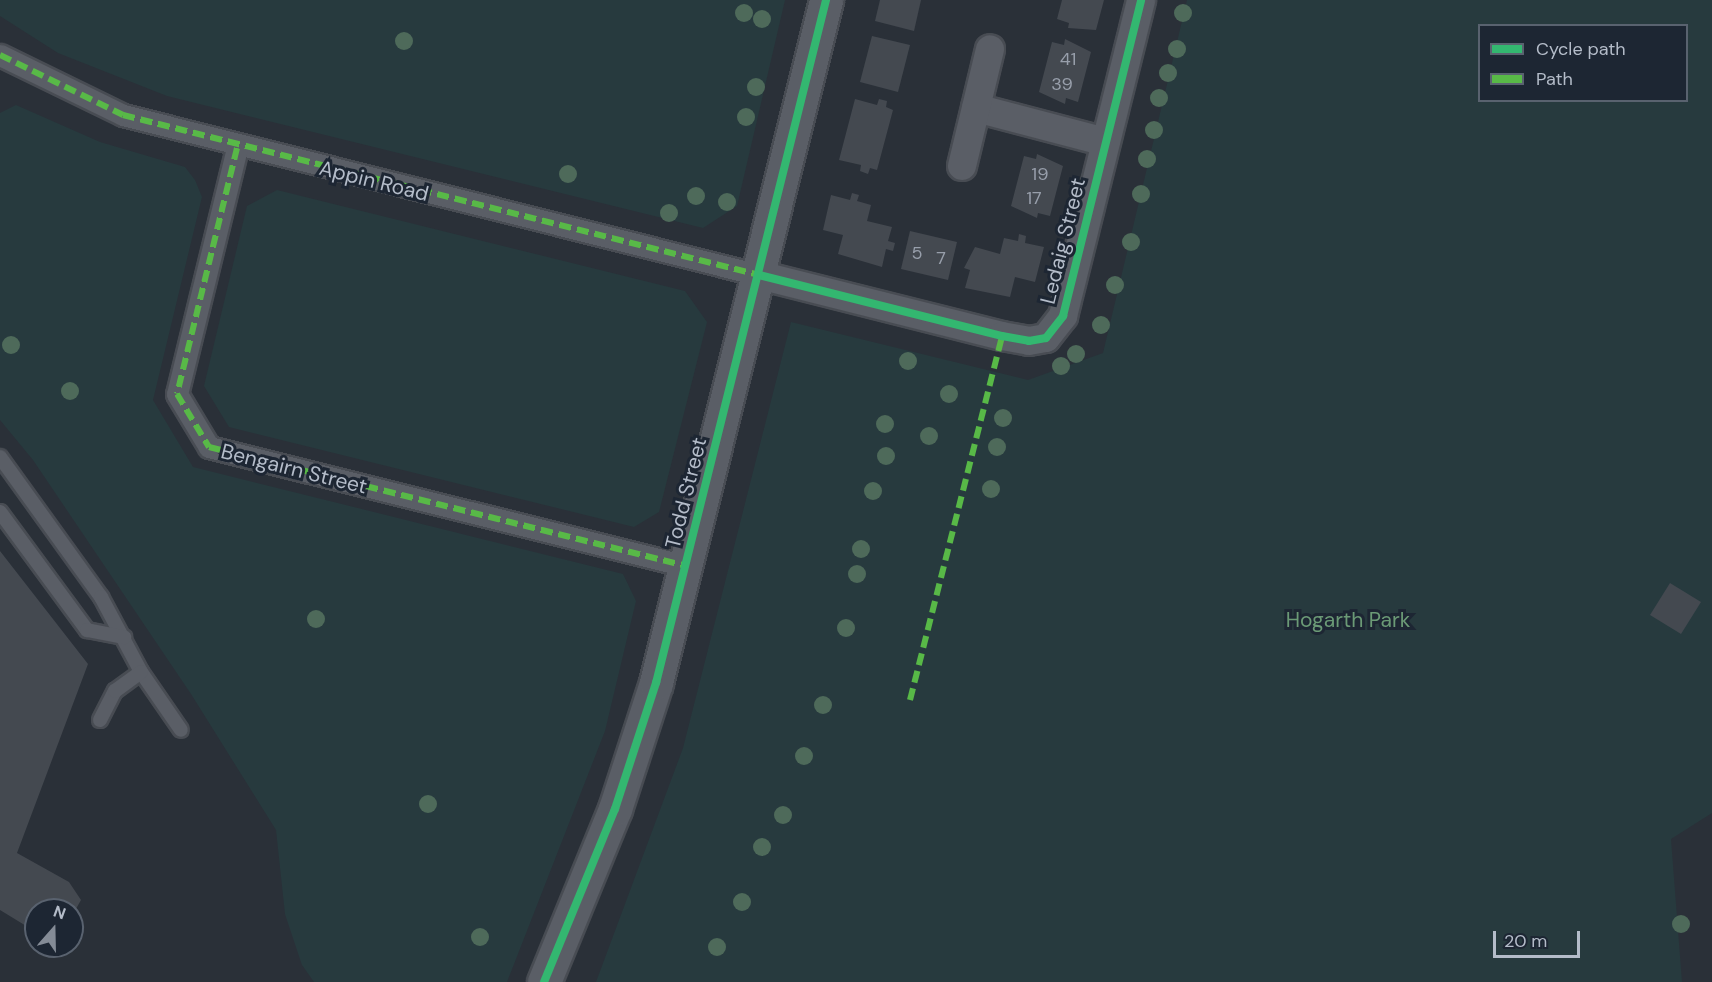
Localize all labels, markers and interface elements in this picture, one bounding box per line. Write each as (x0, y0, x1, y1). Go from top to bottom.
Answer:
legend (1478, 24, 1688, 102)
text: Cycle path (1536, 37, 1626, 61)
house number: 41 (1060, 48, 1076, 70)
text: Path (1536, 67, 1573, 91)
house number: 39 (1051, 73, 1073, 95)
street label: Appin Road (317, 155, 431, 207)
house number: 19 (1032, 163, 1048, 185)
street label: Ledaig Street (1035, 175, 1091, 307)
house number: 17 (1026, 187, 1042, 209)
house number: 5 (912, 242, 922, 264)
house number: 7 (936, 247, 946, 269)
street label: Todd Street (660, 435, 712, 551)
street label: Bengairn Street (218, 439, 370, 499)
park label: Hogarth Park (1286, 607, 1410, 633)
north arrow (24, 898, 84, 958)
text: N (51, 901, 69, 924)
scale bar (1496, 919, 1583, 957)
text: 20 m (1504, 929, 1547, 953)

